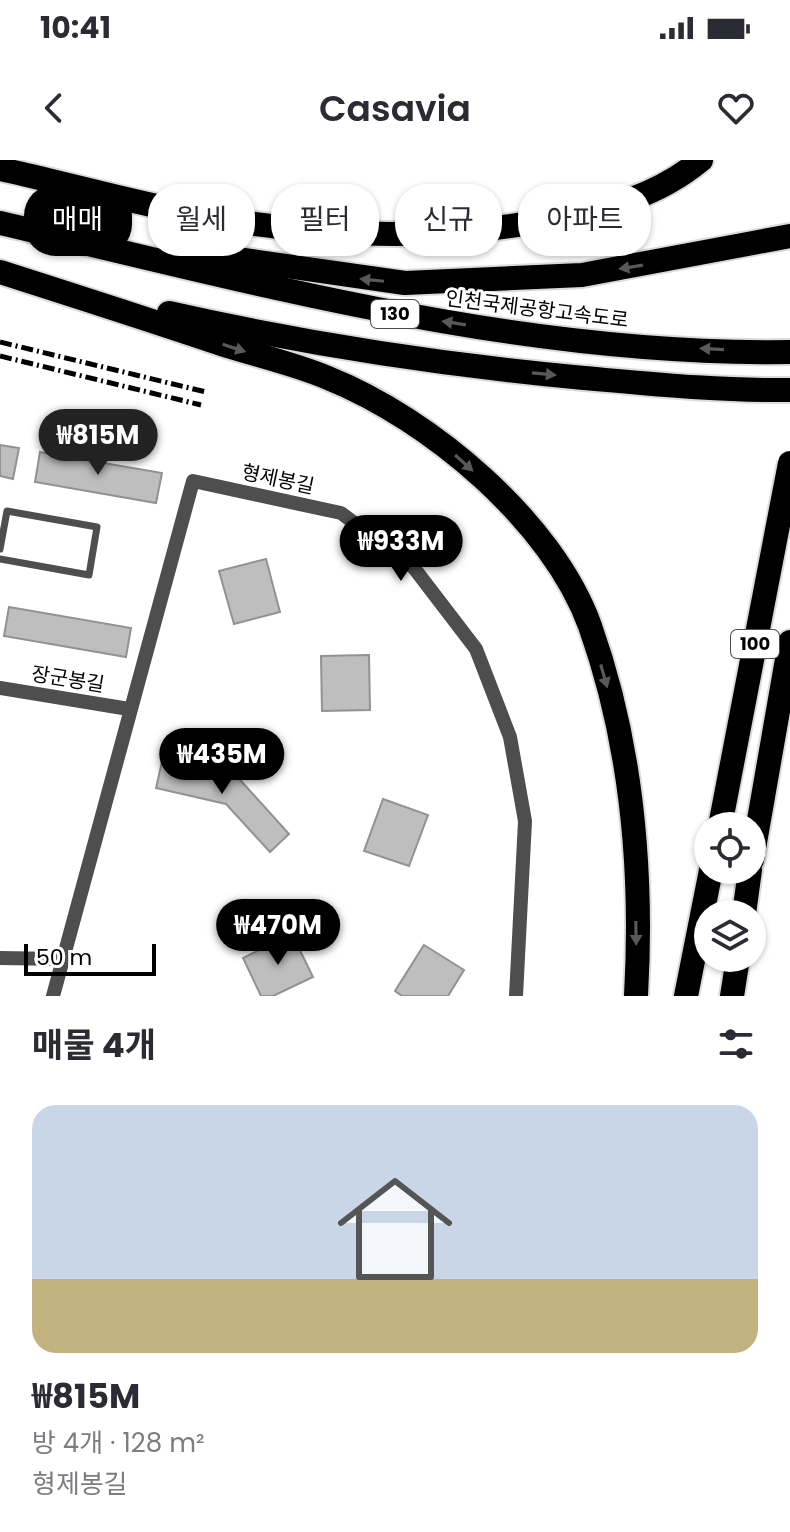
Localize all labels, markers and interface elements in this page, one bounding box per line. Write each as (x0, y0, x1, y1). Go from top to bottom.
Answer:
text: 10:41 (40, 6, 111, 49)
text: Casavia (319, 83, 471, 134)
icon: back (32, 86, 76, 130)
icon: heart (714, 86, 758, 130)
chip: 매매 (24, 184, 132, 256)
chip: 월세 (148, 184, 255, 256)
chip: 필터 (271, 184, 379, 256)
chip: 신규 (395, 184, 502, 256)
chip: 아파트 (518, 184, 651, 256)
one-way arrow (618, 262, 643, 274)
one-way arrow (359, 273, 384, 286)
street label: 인천국제공항고속도로 (444, 284, 630, 334)
road number: 130 (371, 300, 419, 328)
one-way arrow (441, 316, 466, 329)
one-way arrow (222, 342, 246, 354)
one-way arrow (699, 343, 724, 356)
one-way arrow (532, 368, 557, 381)
pin: ₩815M (42, 409, 154, 477)
text: ₩815M (57, 417, 139, 453)
one-way arrow (455, 453, 474, 471)
street label: 형제봉길 (239, 458, 317, 500)
pin: ₩933M (345, 515, 457, 583)
text: ₩933M (358, 523, 444, 559)
road number: 100 (731, 630, 779, 658)
street label: 장군봉길 (29, 659, 107, 699)
one-way arrow (598, 665, 611, 689)
pin: ₩435M (166, 728, 278, 796)
text: ₩435M (177, 736, 267, 772)
map controls (694, 812, 766, 972)
button: locate (694, 812, 766, 884)
pin: ₩470M (222, 899, 334, 967)
button: layers (694, 900, 766, 972)
text: ₩470M (234, 907, 322, 943)
one-way arrow (630, 921, 642, 946)
scale bar (24, 940, 156, 976)
text: 50 m (36, 942, 92, 973)
text: 매물 4개 (32, 1021, 156, 1069)
icon: filters (714, 1022, 758, 1066)
icon: home (323, 1157, 467, 1301)
text: ₩815M (32, 1372, 140, 1420)
text: 방 4개 · 128 m² (32, 1425, 205, 1461)
text: 형제봉길 (32, 1466, 128, 1502)

